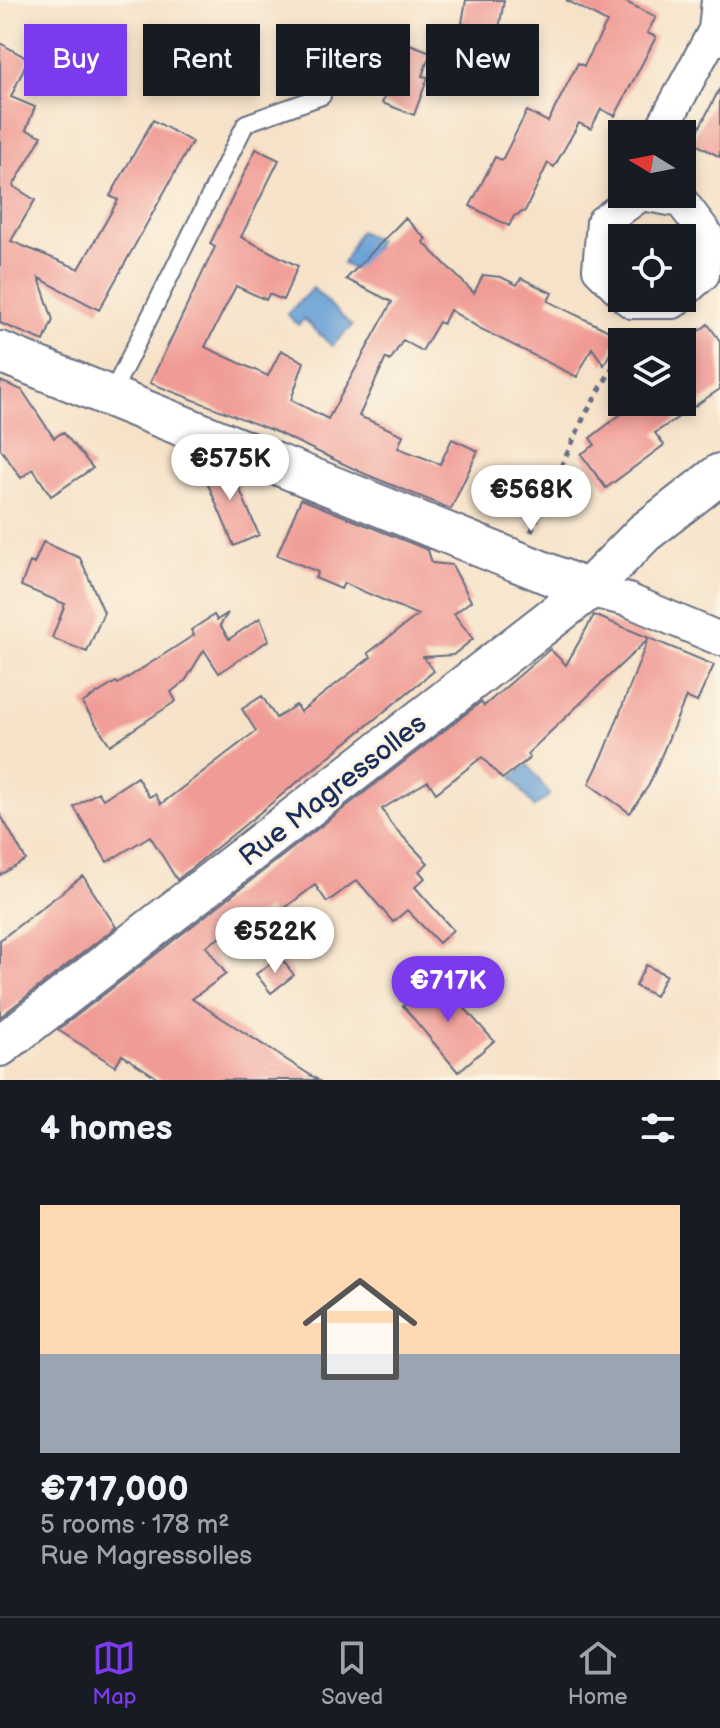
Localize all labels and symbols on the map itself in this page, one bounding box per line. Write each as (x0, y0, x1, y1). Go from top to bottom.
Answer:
north arrow (608, 120, 696, 208)
pin: €575K (174, 434, 286, 502)
pin: €568K (475, 465, 587, 533)
street label: Rue Magressolles (233, 707, 433, 873)
pin: €522K (219, 907, 331, 975)
pin: €717K (392, 956, 504, 1024)

